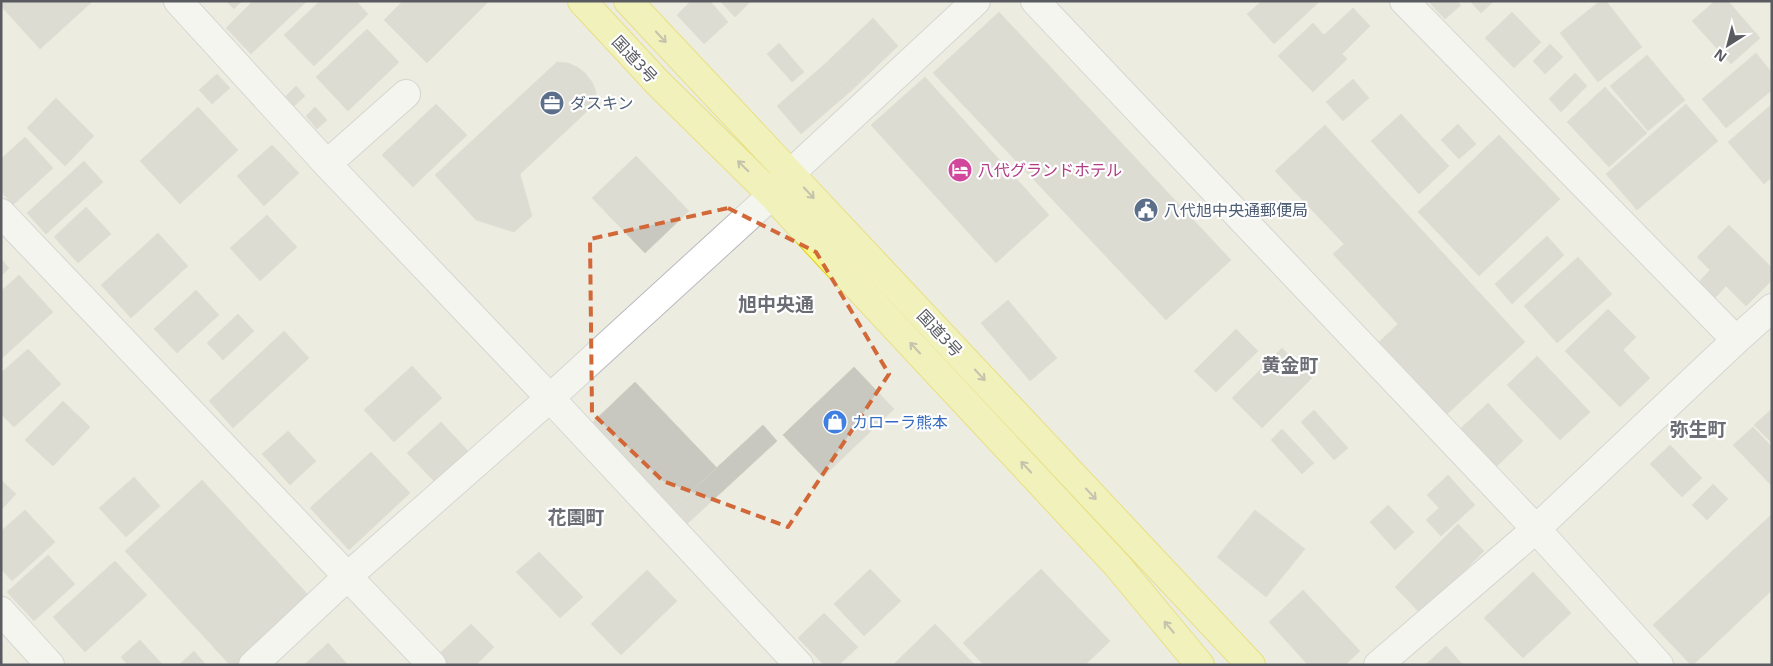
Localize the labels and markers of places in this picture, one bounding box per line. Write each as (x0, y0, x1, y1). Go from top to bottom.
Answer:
office icon: ダスキン (539, 90, 565, 116)
place label: ダスキン (570, 92, 634, 114)
hotel icon: 八代グランドホテル (947, 157, 973, 183)
place label: 八代グランドホテル (978, 159, 1122, 181)
public building icon: 八代旭中央通郵便局 (1133, 197, 1159, 223)
place label: 八代旭中央通郵便局 (1164, 199, 1308, 221)
shop icon: カローラ熊本 (822, 409, 848, 435)
place label: カローラ熊本 (852, 411, 948, 433)

